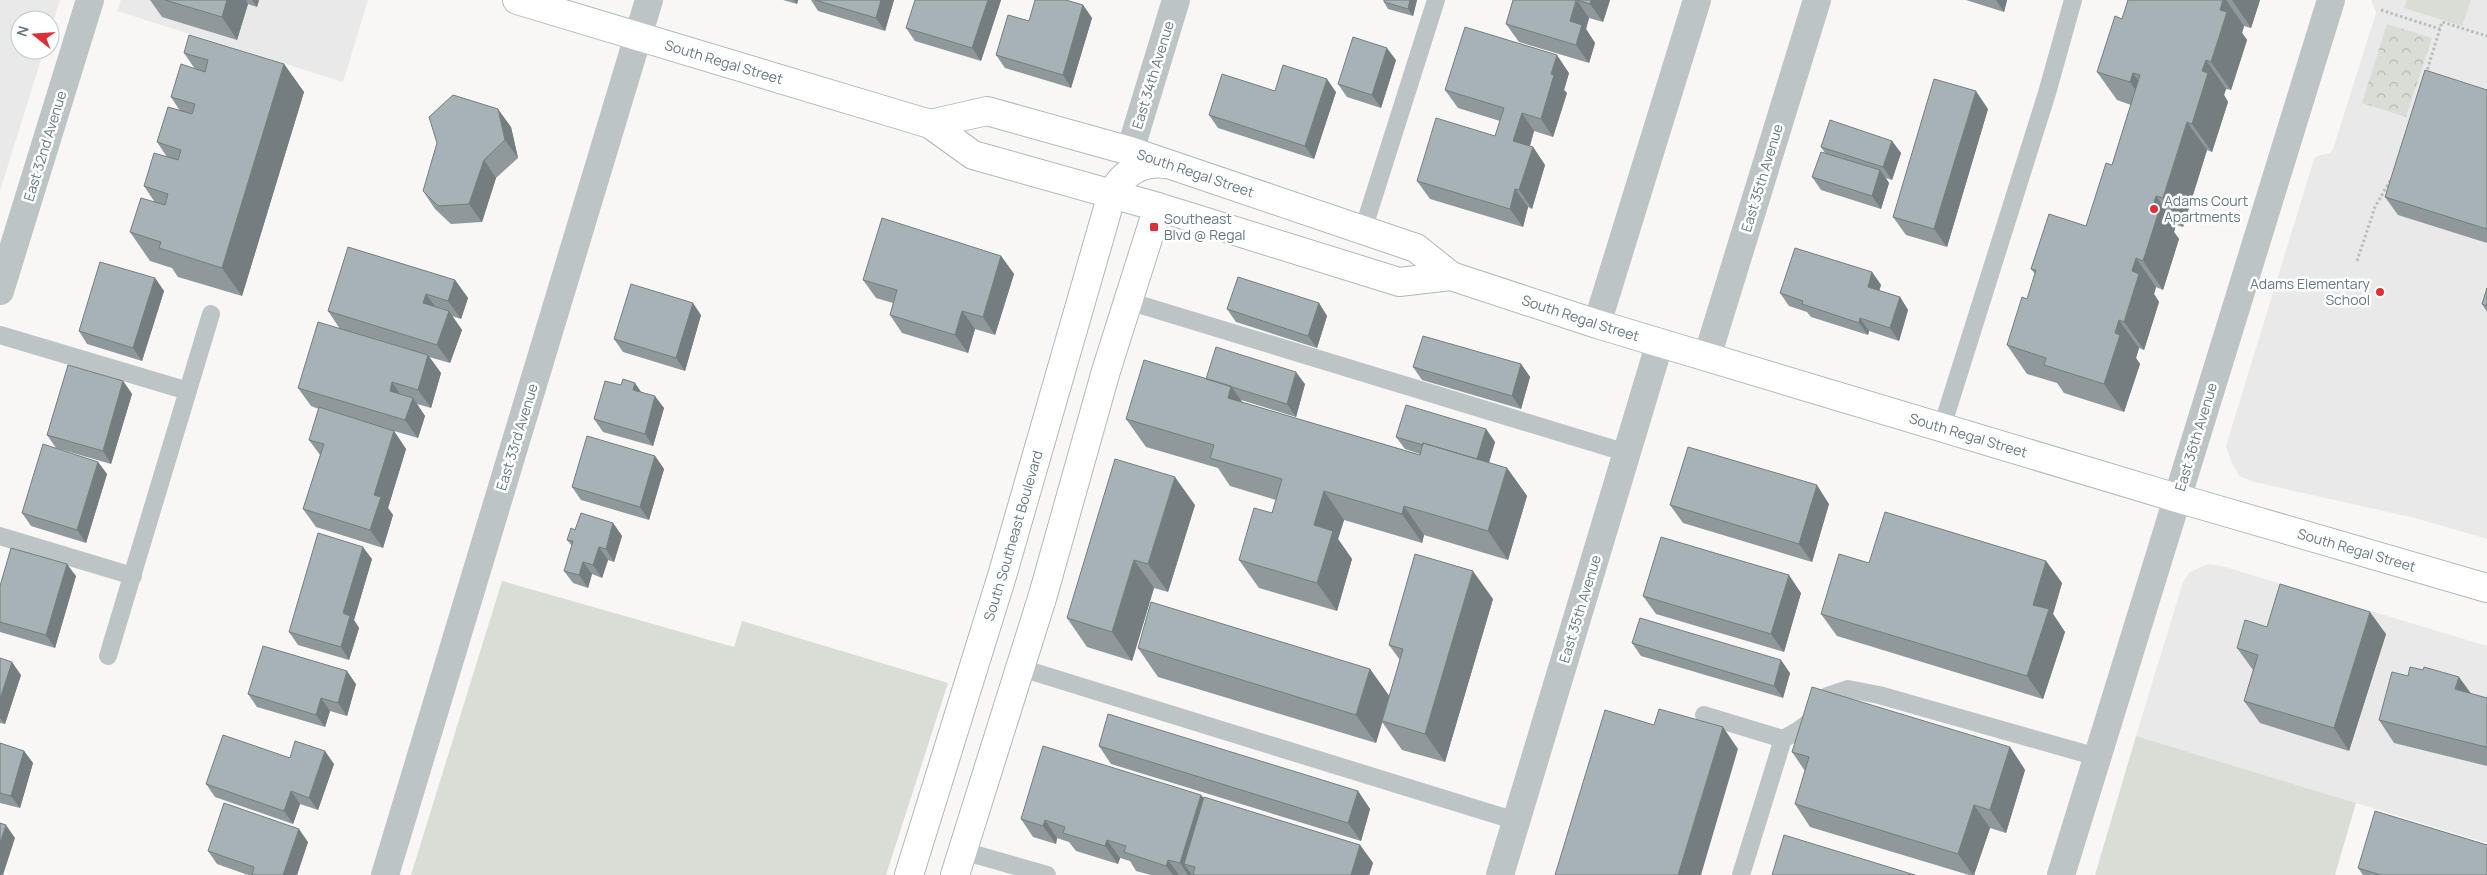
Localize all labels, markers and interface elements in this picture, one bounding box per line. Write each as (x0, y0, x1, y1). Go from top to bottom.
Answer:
north arrow (10, 10, 60, 60)
street label: East 34th Avenue (1127, 18, 1178, 131)
text: N (12, 23, 33, 39)
street label: South Regal Street (663, 35, 786, 88)
street label: East 32nd Avenue (19, 88, 70, 203)
street label: East 35th Avenue (1736, 122, 1787, 234)
street label: South Regal Street (1135, 144, 1257, 201)
place label: Adams Court Apartments (2164, 191, 2249, 226)
marker: Adams Court Apartments (2148, 203, 2160, 215)
place label: Southeast Blvd @ Regal (1164, 209, 1246, 244)
marker: Southeast Blvd @ Regal (1148, 221, 1160, 233)
place label: Adams Elementary School (2250, 274, 2371, 309)
marker: Adams Elementary School (2374, 286, 2386, 298)
street label: South Regal Street (1519, 290, 1642, 345)
street label: East 36th Avenue (2170, 380, 2221, 493)
street label: East 33rd Avenue (491, 381, 542, 493)
street label: South Regal Street (1907, 408, 2030, 462)
street label: South Southeast Boulevard (979, 448, 1047, 623)
street label: South Regal Street (2295, 523, 2418, 576)
street label: East 35th Avenue (1554, 553, 1605, 665)

